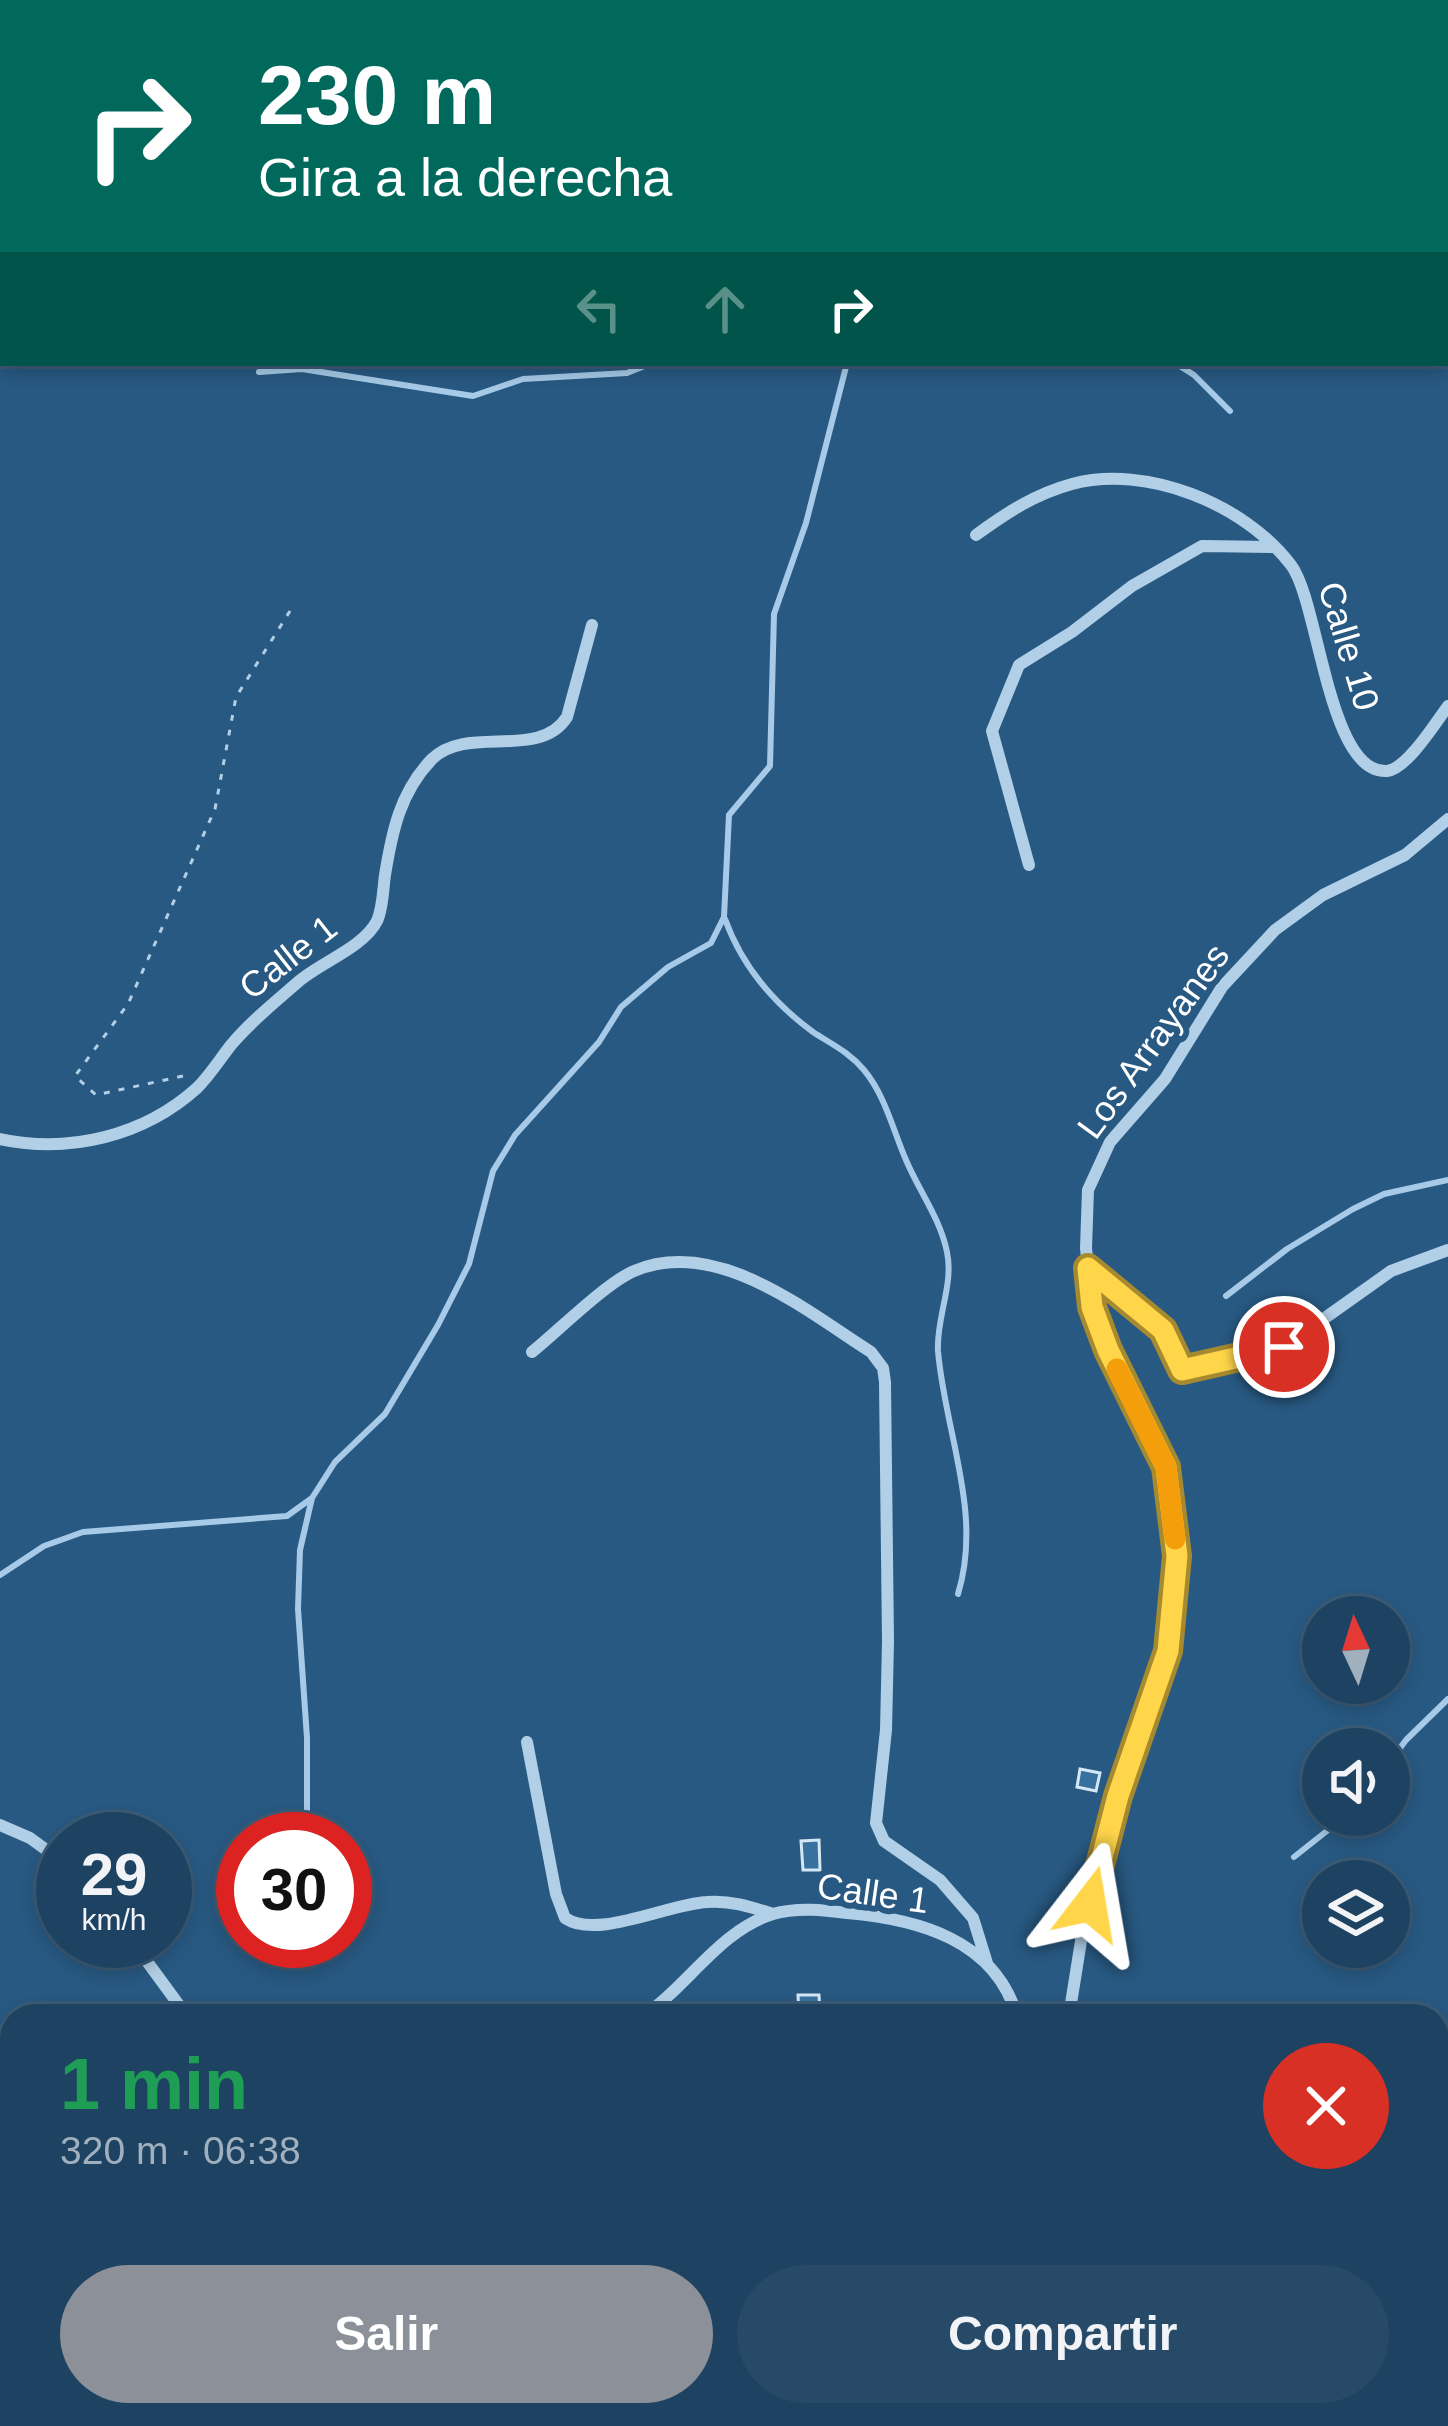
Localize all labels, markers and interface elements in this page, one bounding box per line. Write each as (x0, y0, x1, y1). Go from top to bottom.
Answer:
icon: right (60, 48, 216, 204)
text: 230 m (258, 48, 496, 142)
text: Gira a la derecha (258, 147, 672, 207)
icon: left (566, 276, 632, 342)
icon: ahead (692, 276, 758, 342)
icon: right (818, 276, 884, 342)
street label: Calle 10 (1310, 577, 1388, 715)
street label: Calle 1 (231, 906, 345, 1008)
street label: Los Arrayanes (1069, 936, 1237, 1146)
pin (1233, 1296, 1335, 1398)
icon: arrive (1251, 1314, 1317, 1380)
north arrow (1302, 1596, 1410, 1704)
map controls (1302, 1596, 1410, 1968)
button: sound (1302, 1728, 1410, 1836)
speed limit sign: 30 (216, 1812, 372, 1968)
text: 29 (81, 1841, 147, 1908)
position arrow (1027, 1841, 1153, 1967)
button: layers (1302, 1860, 1410, 1968)
street label: Calle 1 (815, 1865, 931, 1921)
text: km/h (81, 1903, 147, 1936)
button: close (1263, 2043, 1389, 2169)
text: 1 min (60, 2044, 248, 2124)
text: 320 m · 06:38 (60, 2129, 301, 2172)
button: Salir (60, 2265, 713, 2403)
button: Compartir (737, 2265, 1389, 2403)

